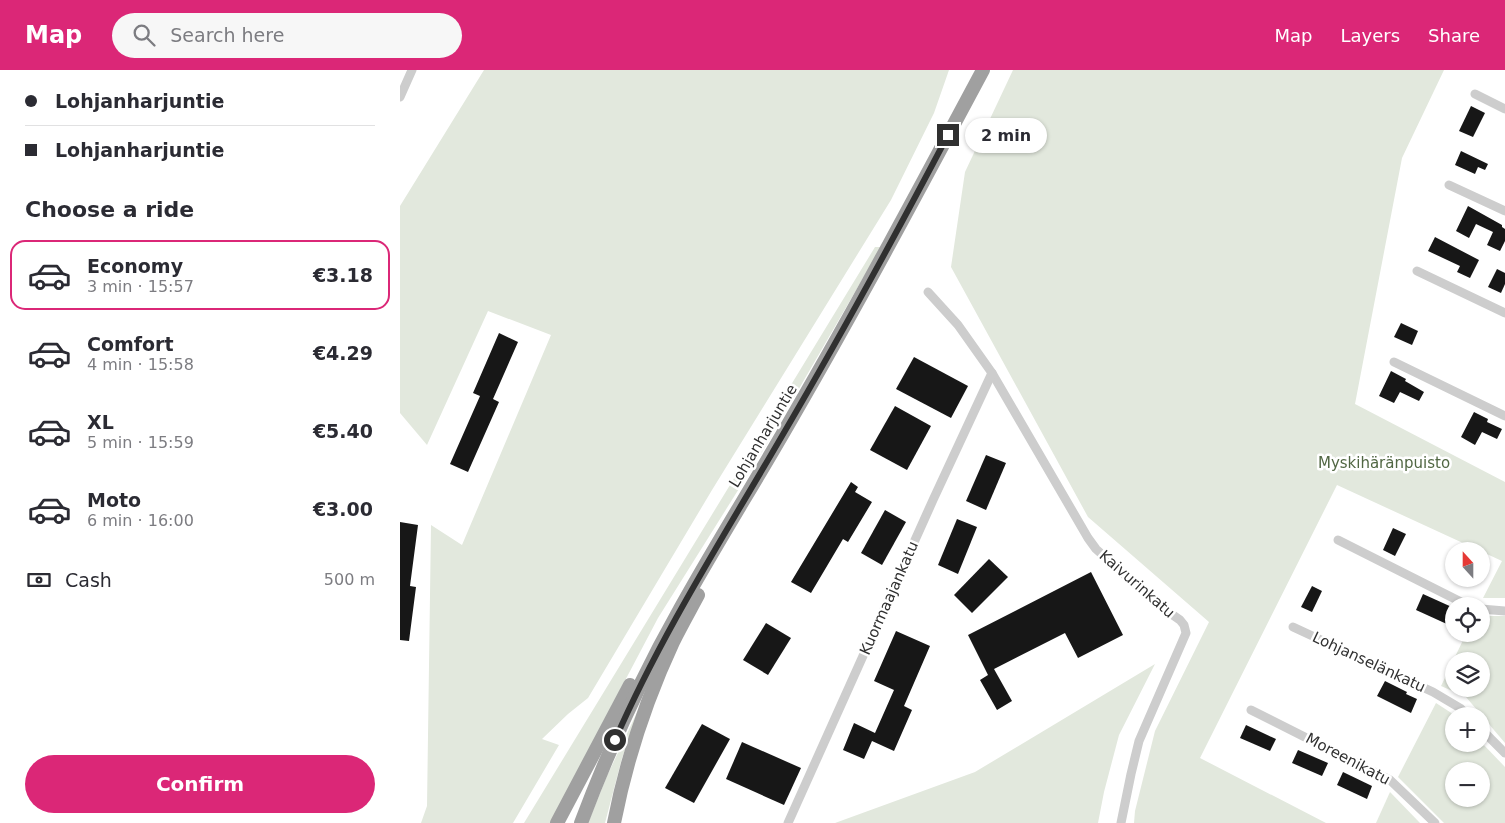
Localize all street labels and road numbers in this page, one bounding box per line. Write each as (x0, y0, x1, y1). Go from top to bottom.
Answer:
street label: Lohjanharjuntie (725, 381, 801, 491)
street label: Kuormaajankatu (856, 538, 922, 658)
street label: Kaivurinkatu (1096, 546, 1178, 622)
street label: Lohjanselänkatu (1310, 628, 1428, 696)
street label: Moreenikatu (1303, 729, 1393, 789)

